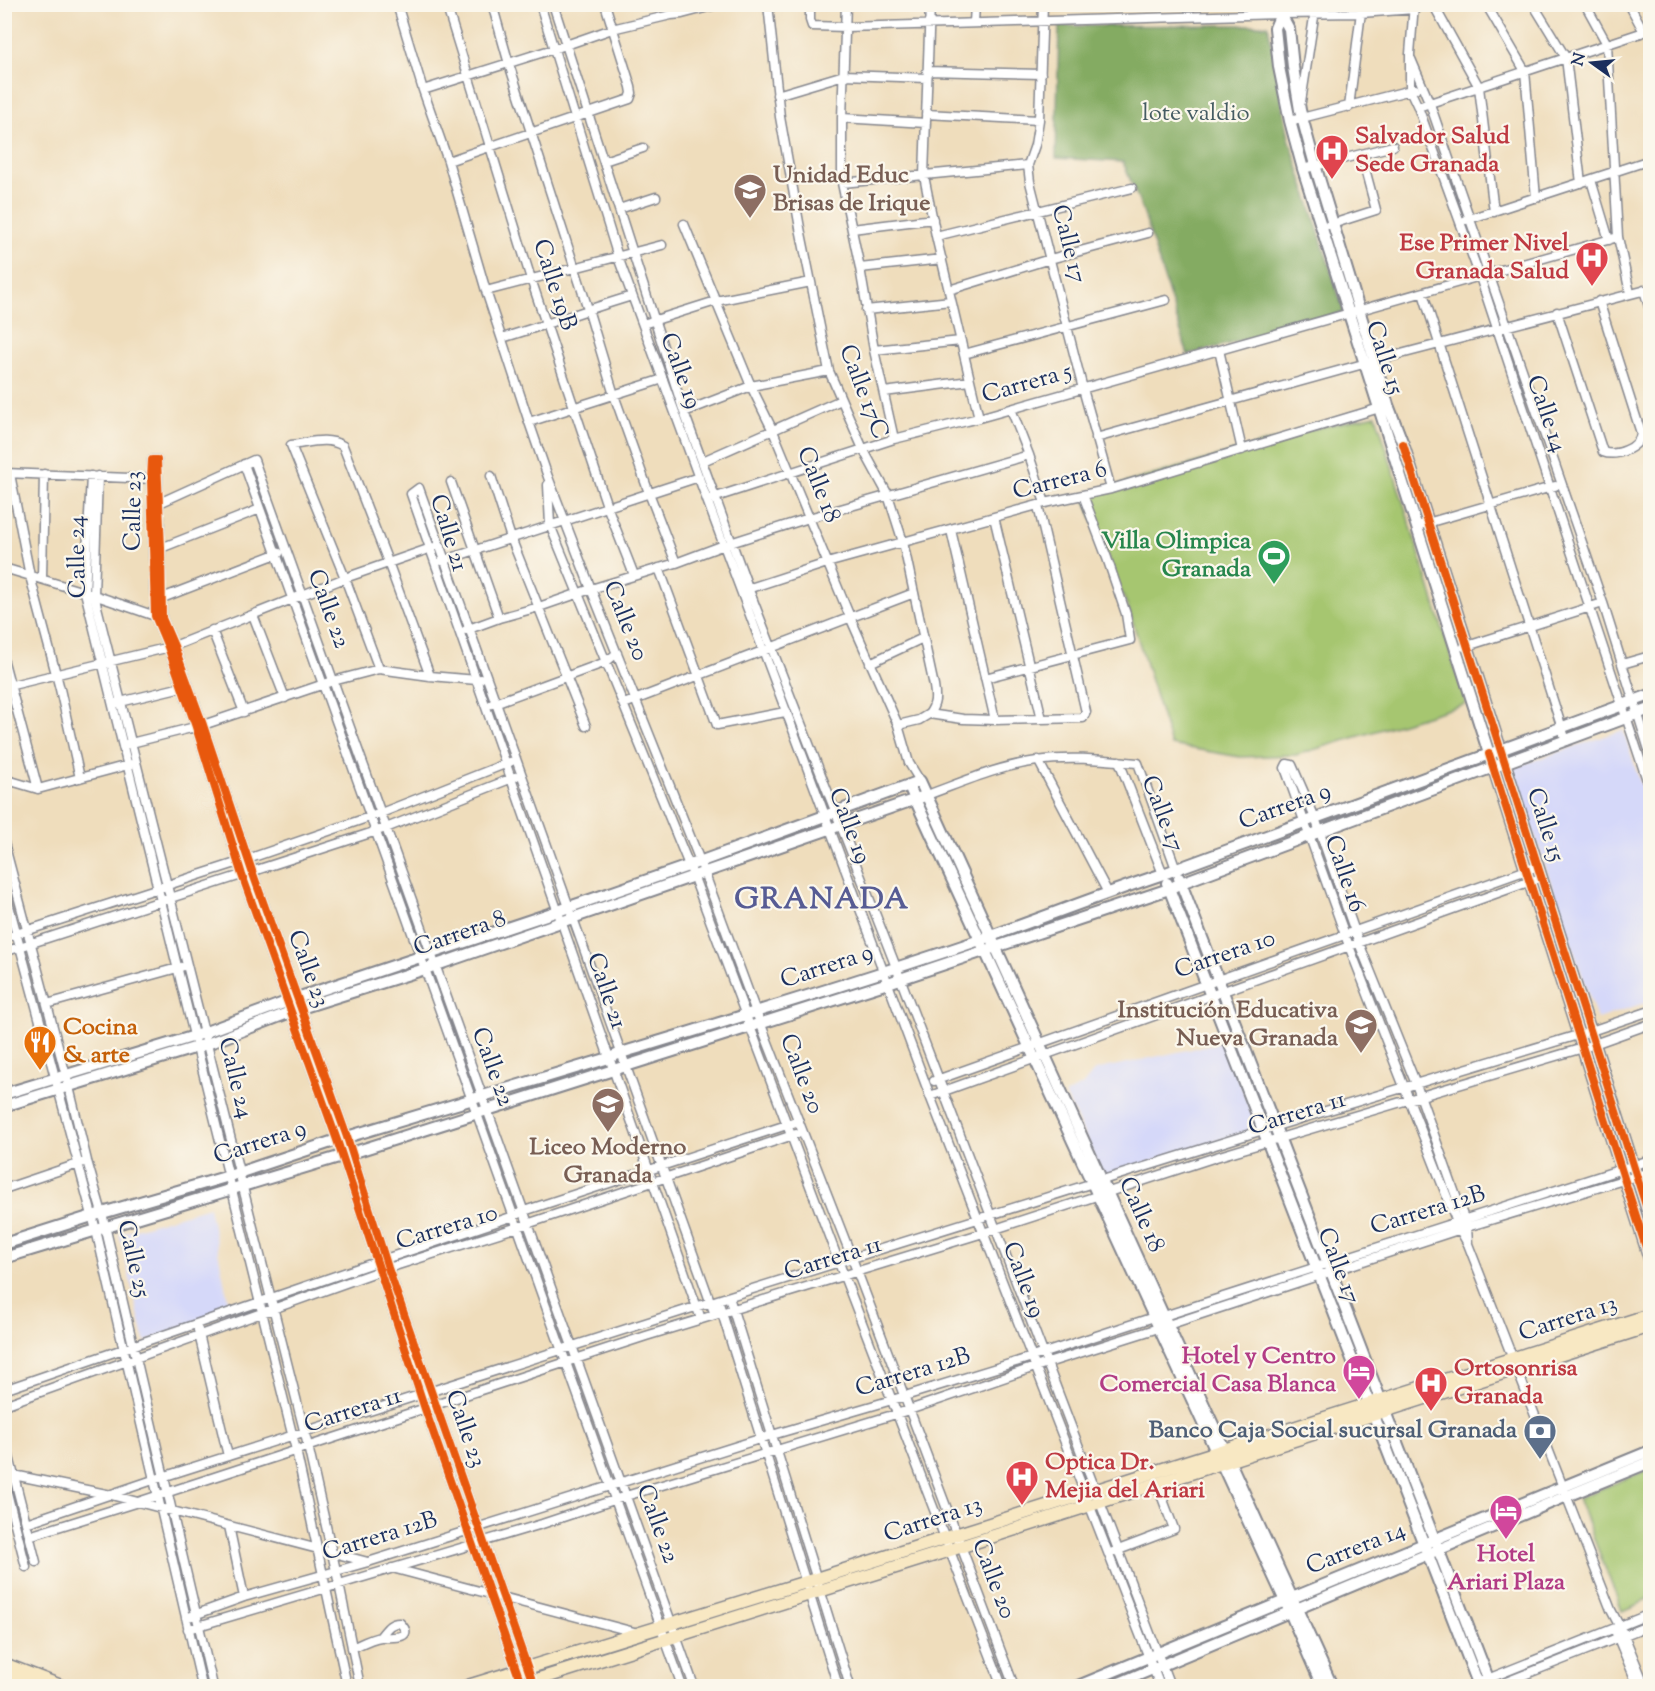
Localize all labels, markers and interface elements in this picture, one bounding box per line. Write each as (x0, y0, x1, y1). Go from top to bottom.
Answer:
north arrow (1562, 33, 1622, 93)
text: N (1567, 50, 1593, 69)
park label: lote valdio (1142, 97, 1250, 131)
place label: Salvador Salud Sede Granada (1355, 120, 1510, 182)
hospital icon: Salvador Salud Sede Granada (1314, 133, 1350, 180)
place label: Unidad Educ Brisas de Irique (773, 159, 930, 221)
school or university icon: Unidad Educ Brisas de Irique (732, 172, 768, 219)
street label: Calle 17 (1042, 201, 1094, 287)
place label: Ese Primer Nivel Granada Salud (1400, 227, 1569, 289)
street label: Calle 19B (523, 235, 585, 335)
hospital icon: Ese Primer Nivel Granada Salud (1574, 240, 1610, 287)
street label: Calle 15 (1356, 317, 1412, 399)
street label: Calle 19 (650, 328, 710, 414)
street label: Calle 17C (829, 340, 897, 444)
street label: Carrera 5 (978, 355, 1076, 413)
street label: Calle 14 (1517, 371, 1575, 457)
street label: Calle 18 (787, 442, 849, 528)
street label: Carrera 6 (1009, 453, 1111, 509)
street label: Calle 23 (116, 470, 152, 552)
street label: Calle 21 (420, 490, 476, 576)
street label: Calle 24 (60, 515, 96, 599)
place label: Villa Olimpica Granada (1101, 525, 1252, 587)
sports icon: Villa Olimpica Granada (1256, 538, 1292, 585)
street label: Calle 22 (298, 565, 358, 653)
street label: Calle 20 (594, 576, 656, 666)
street label: Calle 17 (1132, 771, 1192, 857)
street label: Carrera 9 (1234, 775, 1336, 839)
street label: Calle 19 (819, 783, 879, 869)
street label: Calle 15 (1517, 784, 1573, 866)
street label: Calle 16 (1315, 831, 1373, 917)
district label: GRANADA (734, 879, 910, 922)
street label: Carrera 8 (409, 902, 511, 966)
street label: Carrera 10 (1170, 922, 1280, 988)
street label: Calle 23 (278, 925, 338, 1013)
street label: Carrera 9 (776, 936, 878, 998)
street label: Calle 21 (577, 948, 635, 1034)
place label: Institución Educativa Nueva Granada (1118, 994, 1339, 1056)
school or university icon: Institución Educativa Nueva Granada (1343, 1007, 1379, 1054)
place label: Cocina & arte (63, 1011, 139, 1073)
street label: Calle 22 (462, 1023, 522, 1111)
restaurant icon: Cocina & arte (22, 1024, 58, 1071)
street label: Calle 20 (770, 1029, 832, 1119)
street label: Calle 24 (208, 1034, 262, 1122)
street label: Carrera 11 (1244, 1083, 1350, 1145)
school or university icon: Liceo Moderno Granada (590, 1086, 626, 1133)
street label: Carrera 9 (209, 1112, 311, 1174)
place label: Liceo Moderno Granada (530, 1131, 686, 1193)
street label: Calle 18 (1109, 1172, 1173, 1258)
street label: Carrera 12B (1366, 1177, 1490, 1245)
street label: Carrera 10 (392, 1196, 502, 1260)
street label: Calle 25 (108, 1217, 158, 1301)
street label: Calle 17 (1308, 1223, 1368, 1309)
street label: Carrera 11 (780, 1228, 886, 1290)
street label: Calle 19 (993, 1237, 1053, 1323)
street label: Carrera 13 (1514, 1287, 1622, 1351)
street label: Carrera 12B (851, 1339, 975, 1407)
place label: Hotel y Centro Comercial Casa Blanca (1100, 1340, 1337, 1402)
place label: Ortosonrisa Granada (1454, 1352, 1579, 1414)
hotel icon: Hotel y Centro Comercial Casa Blanca (1341, 1353, 1377, 1400)
hospital icon: Ortosonrisa Granada (1413, 1365, 1449, 1412)
street label: Carrera 11 (300, 1379, 406, 1443)
street label: Calle 23 (436, 1385, 494, 1473)
bank icon: Banco Caja Social sucursal Granada (1522, 1413, 1558, 1460)
place label: Banco Caja Social sucursal Granada (1149, 1414, 1518, 1448)
place label: Optica Dr. Mejia del Ariari (1045, 1446, 1205, 1508)
hospital icon: Optica Dr. Mejia del Ariari (1004, 1459, 1040, 1506)
street label: Calle 22 (627, 1480, 687, 1568)
street label: Carrera 13 (879, 1488, 987, 1552)
hotel icon: Hotel Ariari Plaza (1488, 1493, 1524, 1540)
street label: Carrera 12B (318, 1503, 442, 1571)
street label: Carrera 14 (1301, 1514, 1411, 1584)
street label: Calle 20 (962, 1534, 1024, 1624)
place label: Hotel Ariari Plaza (1447, 1538, 1566, 1600)

